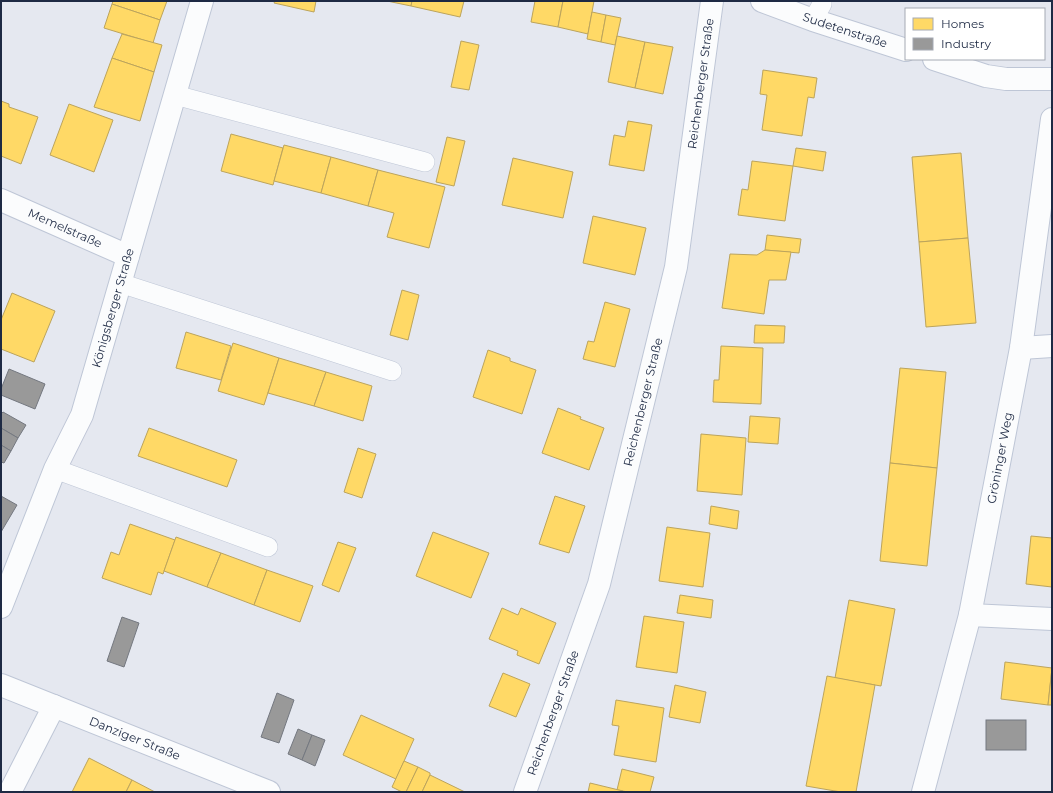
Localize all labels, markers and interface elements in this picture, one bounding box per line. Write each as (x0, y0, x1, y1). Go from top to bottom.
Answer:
legend (905, 8, 1045, 60)
street label: Sudetenstraße (801, 9, 889, 51)
text: Homes (941, 16, 984, 31)
street label: Reichenberger Straße (684, 17, 717, 150)
text: Industry (941, 36, 991, 51)
street label: Memelstraße (26, 205, 105, 251)
street label: Königsberger Straße (88, 246, 137, 369)
street label: Reichenberger Straße (620, 336, 666, 468)
street label: Gröninger Weg (983, 411, 1016, 505)
street label: Reichenberger Straße (524, 648, 582, 777)
street label: Danziger Straße (87, 713, 183, 763)

